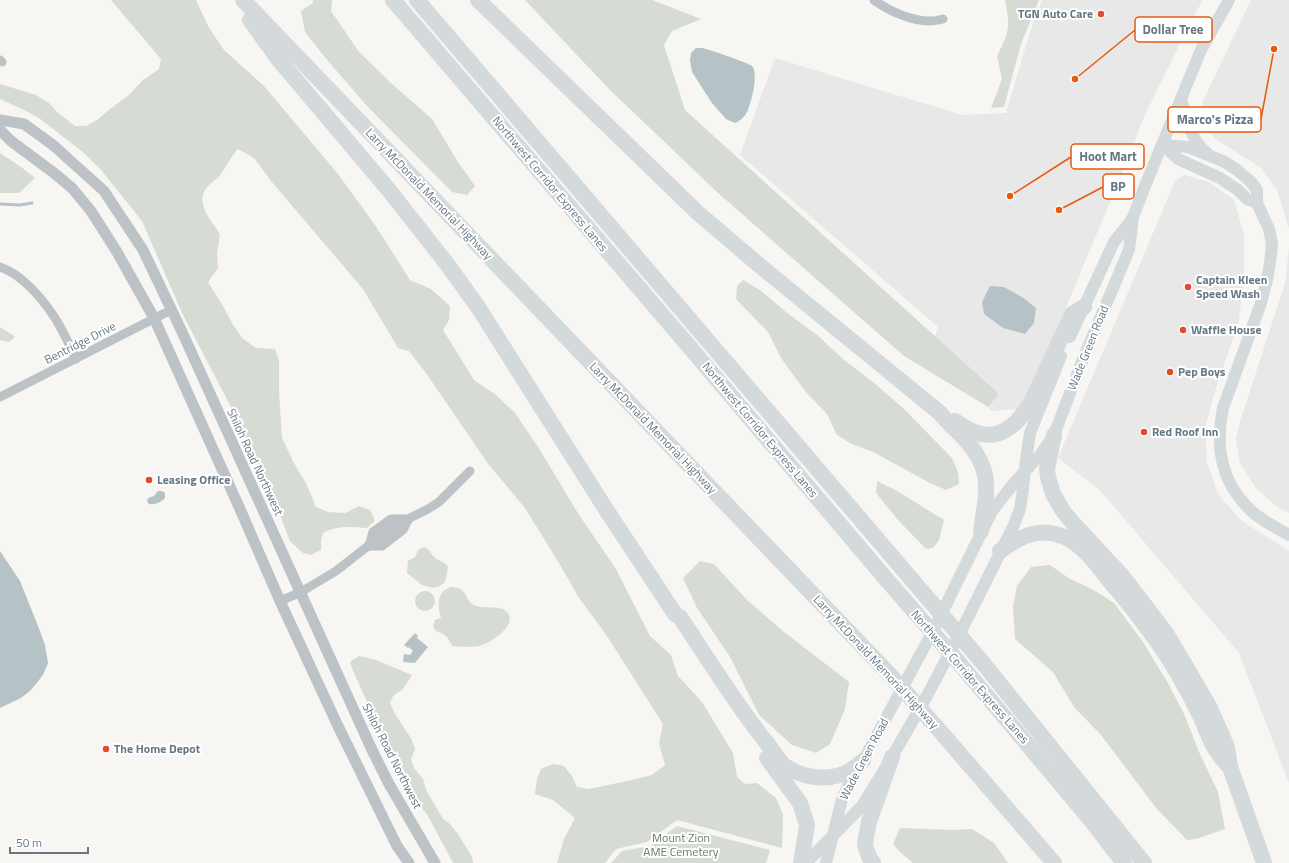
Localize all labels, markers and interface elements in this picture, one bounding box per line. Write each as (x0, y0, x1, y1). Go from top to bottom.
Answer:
place label: TGN Auto Care (1018, 4, 1093, 23)
marker: TGN Auto Care (1096, 9, 1106, 19)
callout: Dollar Tree (1135, 17, 1212, 42)
text: Dollar Tree (1143, 19, 1204, 39)
callout: Marco's Pizza (1168, 107, 1261, 132)
text: Marco's Pizza (1177, 109, 1254, 129)
street label: Northwest Corridor Express Lanes (488, 112, 613, 256)
street label: Larry McDonald Memorial Highway (361, 123, 498, 264)
callout: Hoot Mart (1071, 144, 1144, 169)
text: Hoot Mart (1079, 146, 1137, 166)
callout: BP (1103, 174, 1134, 199)
text: BP (1110, 176, 1126, 196)
place label: Captain Kleen Speed Wash (1196, 270, 1267, 303)
marker: Captain Kleen Speed Wash (1183, 282, 1193, 292)
street label: Wade Green Road (1062, 302, 1113, 393)
street label: Bentridge Drive (41, 316, 119, 369)
place label: Waffle House (1191, 320, 1262, 339)
marker: Waffle House (1178, 325, 1188, 335)
street label: Larry McDonald Memorial Highway (585, 357, 722, 498)
street label: Northwest Corridor Express Lanes (698, 358, 823, 502)
place label: Pep Boys (1178, 362, 1226, 381)
marker: Pep Boys (1165, 367, 1175, 377)
street label: Shiloh Road Northwest (222, 405, 289, 519)
place label: Red Roof Inn (1152, 422, 1218, 441)
marker: Red Roof Inn (1139, 427, 1149, 437)
place label: Leasing Office (157, 470, 230, 489)
marker: Leasing Office (144, 475, 154, 485)
street label: Larry McDonald Memorial Highway (809, 591, 944, 733)
street label: Northwest Corridor Express Lanes (907, 606, 1034, 748)
street label: Shiloh Road Northwest (358, 700, 428, 813)
street label: Wade Green Road (834, 715, 893, 803)
place label: The Home Depot (114, 739, 201, 758)
marker: The Home Depot (101, 744, 111, 754)
park label: Mount Zion AME Cemetery (643, 828, 719, 861)
scale bar (10, 829, 88, 855)
text: 50 m (16, 833, 42, 852)

